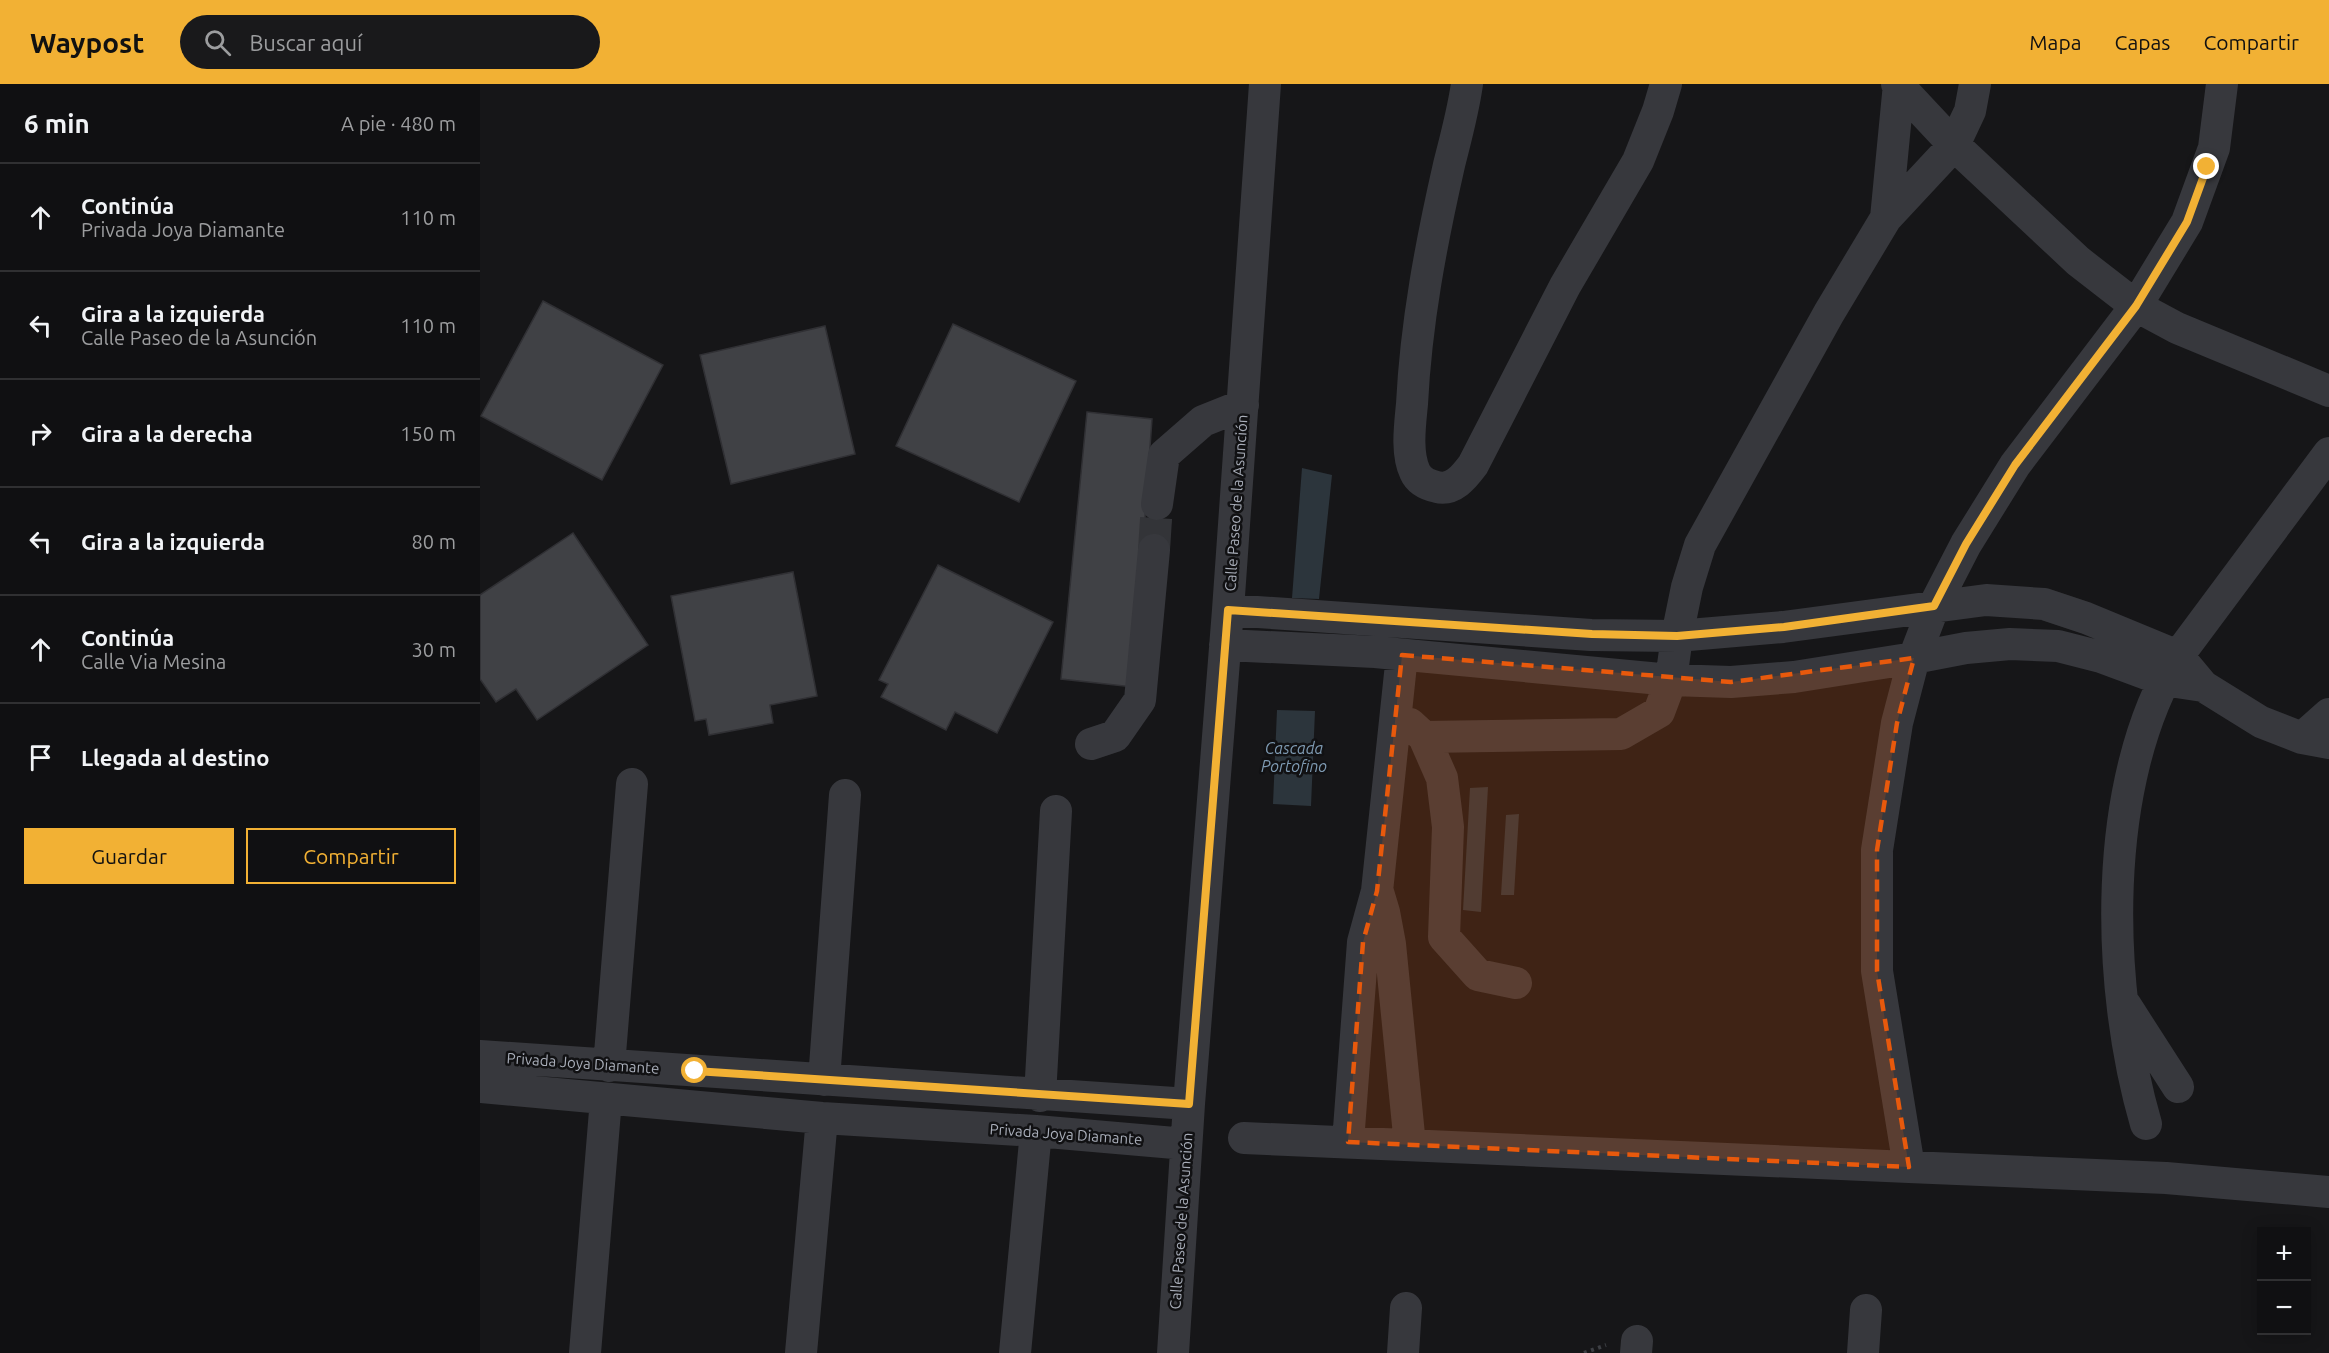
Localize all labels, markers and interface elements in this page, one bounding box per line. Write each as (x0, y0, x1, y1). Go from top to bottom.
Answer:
search box (180, 15, 600, 69)
icon: search (201, 26, 234, 59)
text: Waypost (30, 27, 144, 58)
text: Buscar aquí (249, 30, 362, 55)
text: Mapa (2029, 30, 2081, 54)
text: Capas (2114, 30, 2170, 54)
text: Compartir (2203, 30, 2299, 54)
text: 6 min (24, 109, 90, 138)
text: A pie · 480 m (341, 112, 456, 135)
route end (2193, 153, 2219, 179)
text: Continúa (81, 193, 174, 218)
icon: ahead (24, 201, 57, 234)
text: 110 m (400, 206, 456, 229)
text: Privada Joya Diamante (81, 218, 285, 241)
text: Gira a la izquierda (81, 301, 265, 326)
icon: left (24, 309, 57, 342)
text: 110 m (400, 314, 456, 337)
text: Calle Paseo de la Asunción (81, 326, 317, 349)
street label: Calle Paseo de la Asunción (1221, 414, 1251, 592)
icon: right (24, 417, 57, 450)
text: Gira a la derecha (81, 421, 253, 446)
text: 150 m (400, 422, 456, 445)
icon: left (24, 525, 57, 558)
text: Gira a la izquierda (81, 529, 265, 554)
text: 80 m (412, 530, 456, 553)
text: Continúa (81, 625, 174, 650)
icon: ahead (24, 633, 57, 666)
text: 30 m (412, 638, 456, 661)
text: Calle Via Mesina (81, 650, 226, 673)
water label: Cascada Portofino (1261, 739, 1327, 776)
icon: arrive (24, 741, 57, 774)
text: Llegada al destino (81, 745, 269, 770)
button: Guardar (24, 828, 234, 884)
button: Compartir (246, 828, 456, 884)
street label: Privada Joya Diamante (506, 1049, 660, 1077)
route start (681, 1057, 707, 1083)
street label: Privada Joya Diamante (989, 1120, 1143, 1148)
street label: Calle Paseo de la Asunción (1166, 1132, 1196, 1310)
map controls (2257, 1227, 2311, 1335)
button: + (2257, 1227, 2311, 1281)
button: − (2257, 1281, 2311, 1335)

